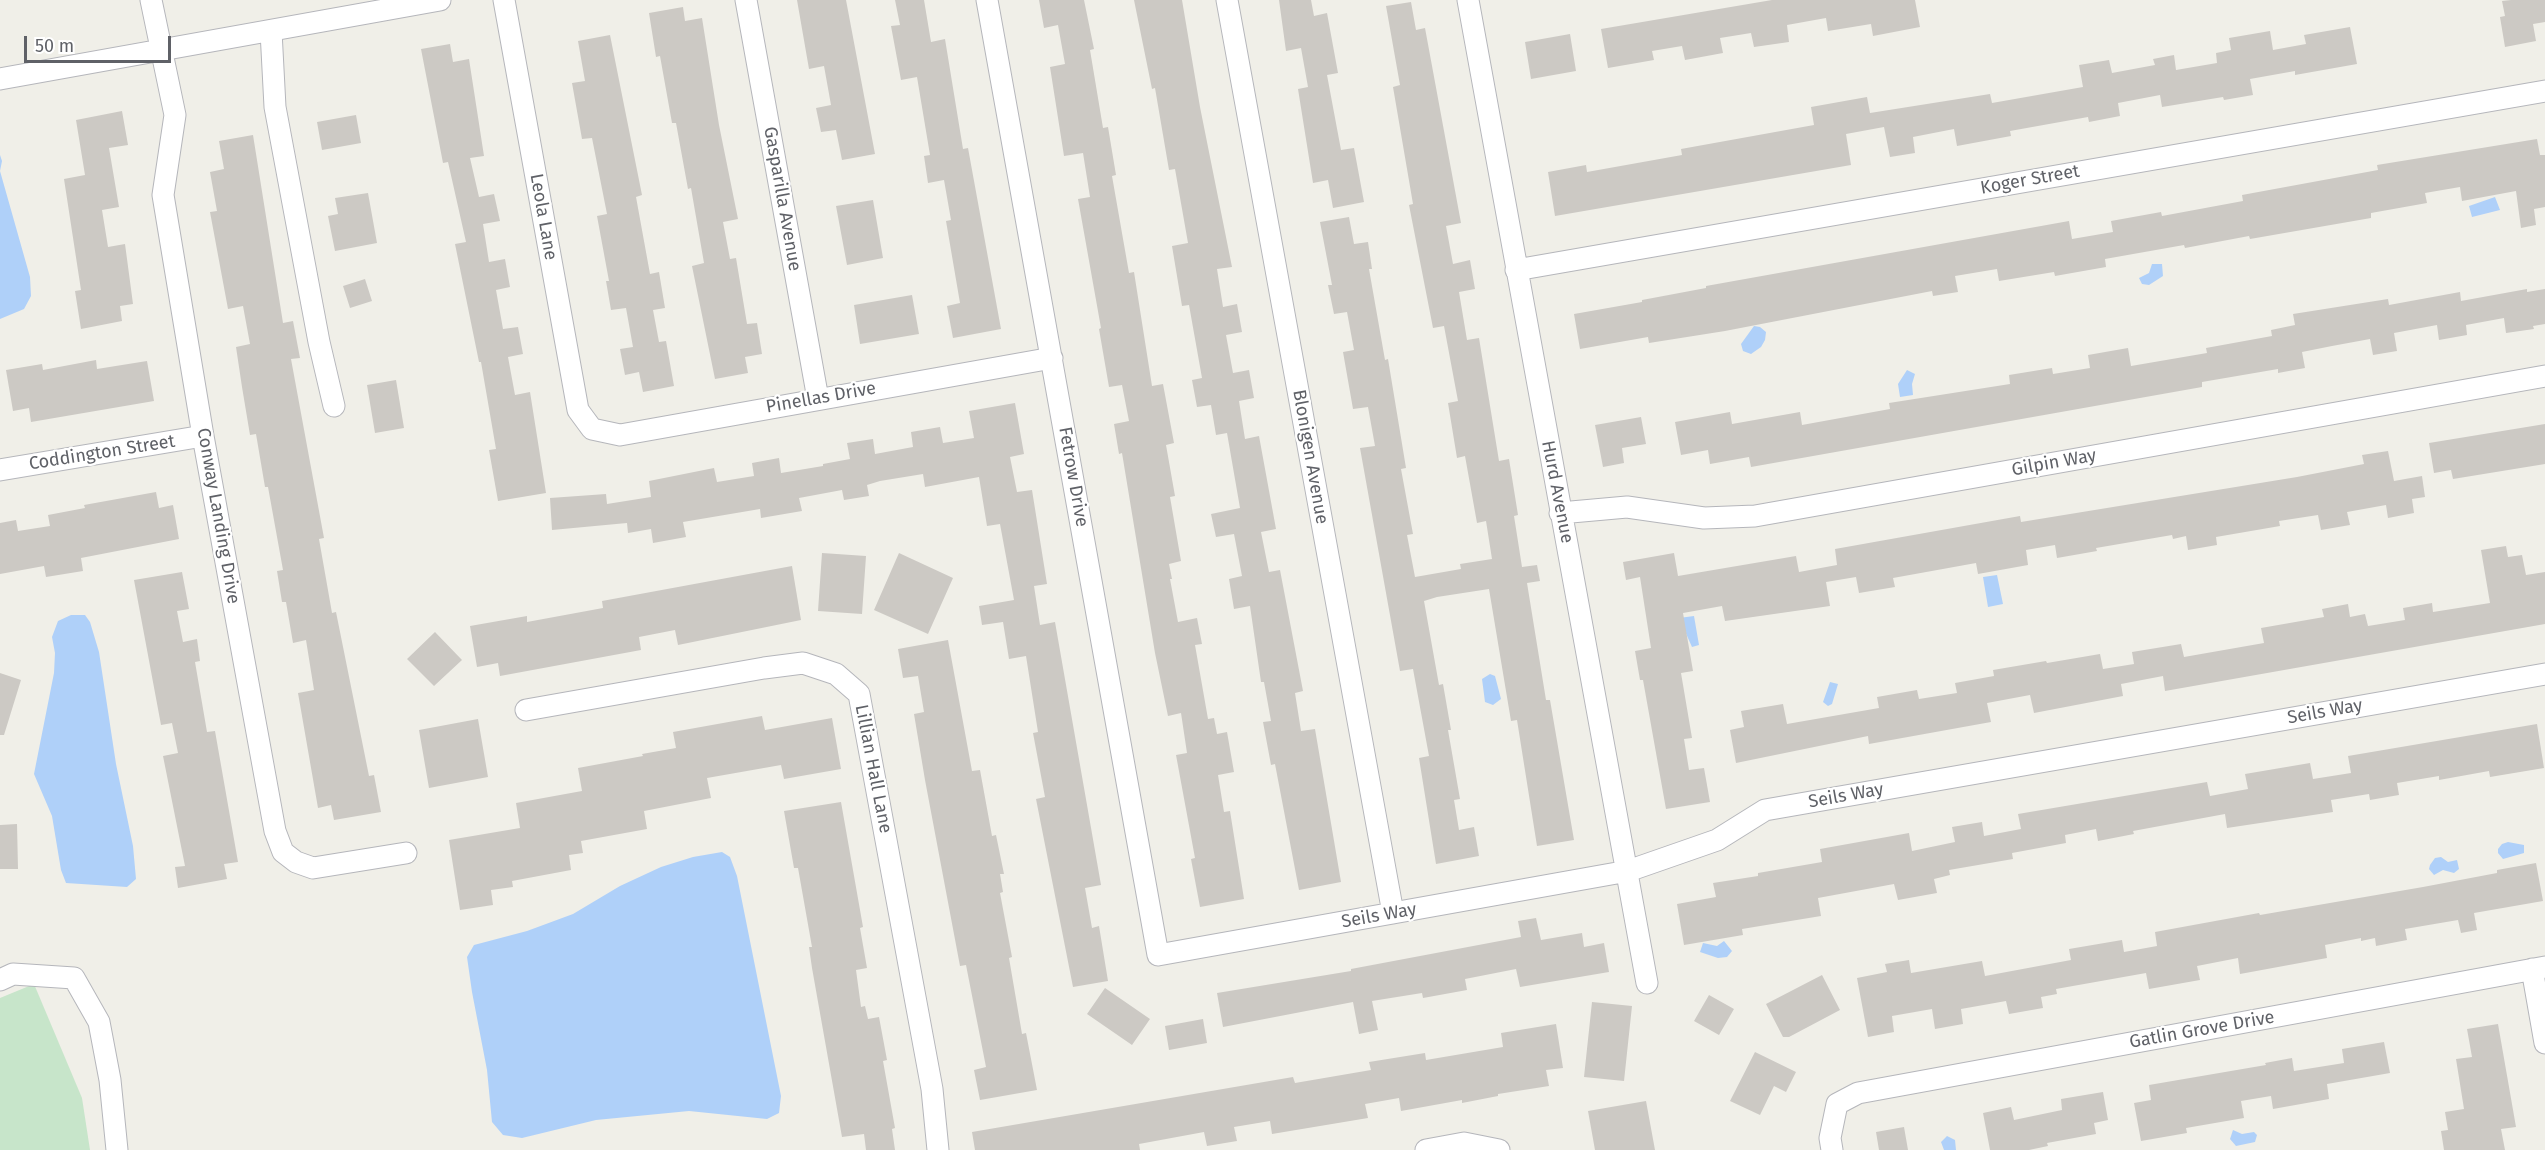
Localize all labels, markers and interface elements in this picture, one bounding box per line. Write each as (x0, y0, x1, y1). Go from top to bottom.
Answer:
scale bar (27, 24, 174, 62)
text: 50 m (35, 35, 74, 57)
street label: Gasparilla Avenue (759, 125, 805, 273)
street label: Koger Street (1979, 161, 2081, 199)
street label: Leola Lane (525, 172, 561, 262)
street label: Pinellas Drive (764, 378, 878, 418)
street label: Blonigen Avenue (1288, 388, 1332, 526)
street label: Fetrow Drive (1054, 425, 1092, 529)
street label: Conway Landing Drive (192, 426, 244, 606)
street label: Coddington Street (27, 431, 177, 475)
street label: Hurd Avenue (1536, 439, 1578, 545)
street label: Gilpin Way (2010, 445, 2098, 481)
street label: Seils Way (2286, 695, 2364, 729)
street label: Lillian Hall Lane (850, 703, 896, 835)
street label: Seils Way (1807, 779, 1885, 813)
street label: Seils Way (1340, 899, 1418, 933)
street label: Gatlin Grove Drive (2128, 1007, 2276, 1053)

